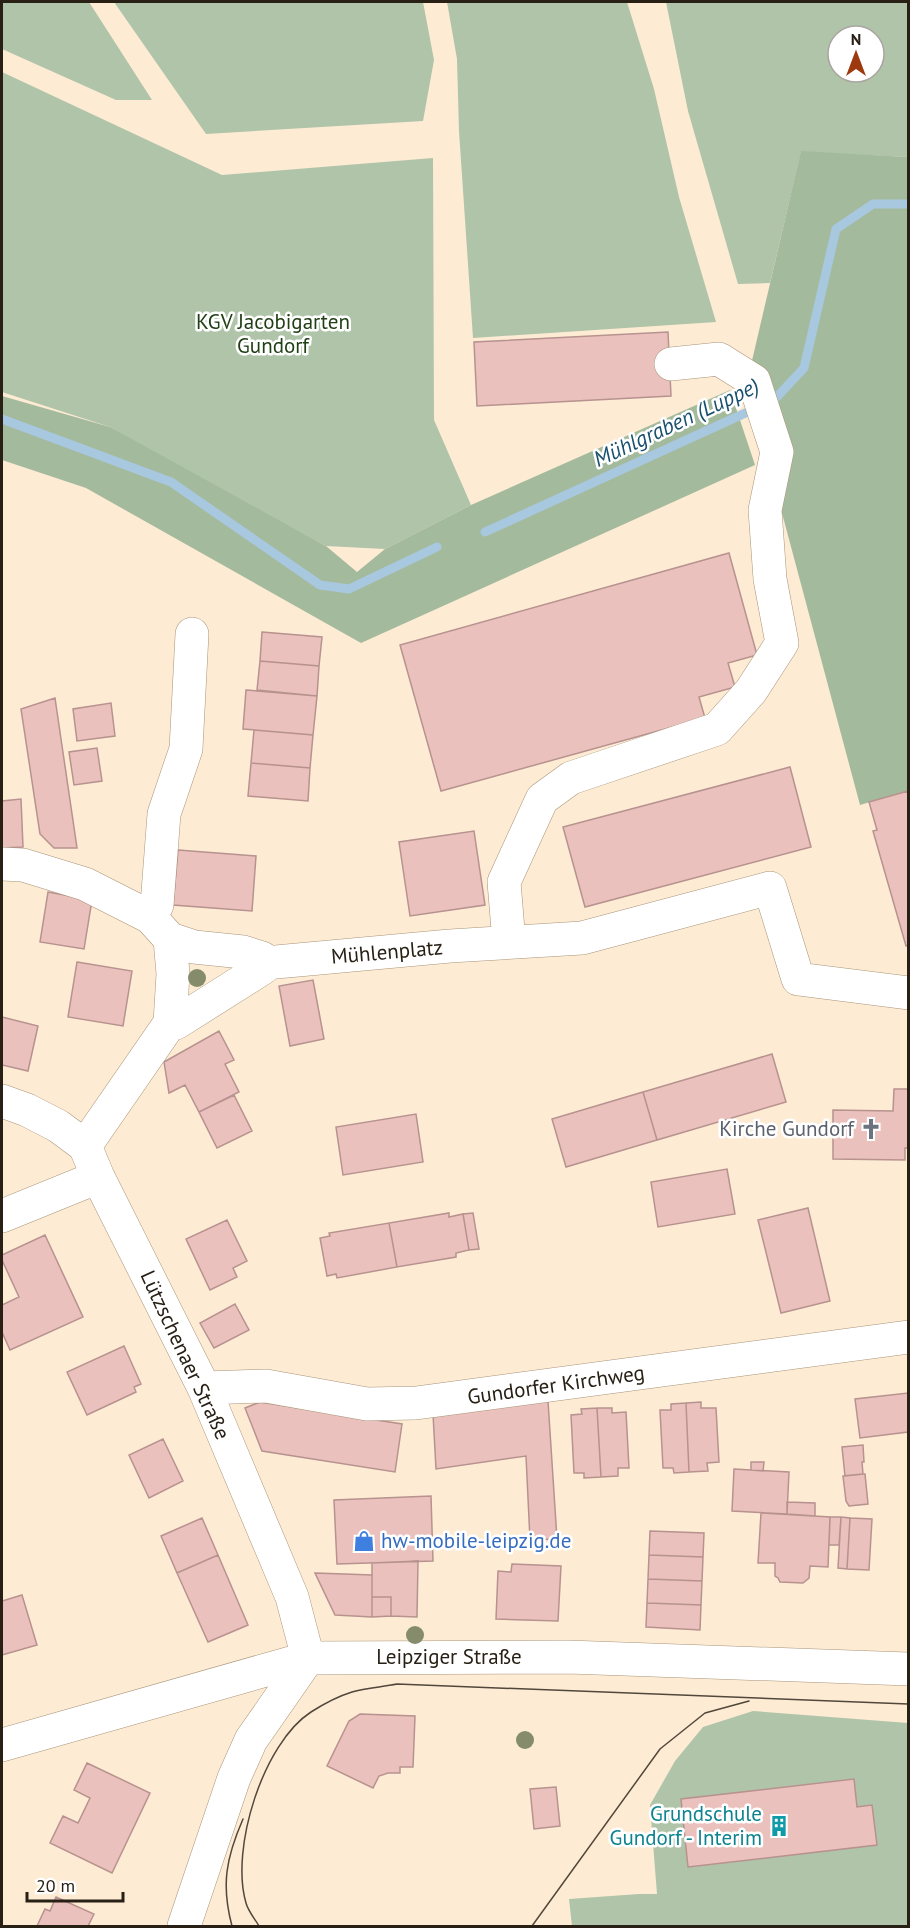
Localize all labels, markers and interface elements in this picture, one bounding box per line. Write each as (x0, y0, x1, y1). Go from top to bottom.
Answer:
north arrow (826, 24, 886, 84)
text: N (851, 29, 861, 49)
park label: KGV Jacobigarten Gundorf (196, 308, 350, 359)
water label: Mühlgraben (Luppe) (589, 371, 763, 473)
street label: Mühlenplatz (330, 933, 444, 970)
place label: Kirche Gundorf (719, 1115, 855, 1142)
church icon: Kirche Gundorf (859, 1117, 883, 1141)
street label: Lützschenaer Straße (134, 1266, 236, 1444)
street label: Gundorfer Kirchweg (466, 1359, 646, 1410)
place label: hw-mobile-leipzig.de (381, 1527, 571, 1554)
shop icon: hw-mobile-leipzig.de (352, 1529, 376, 1553)
street label: Leipziger Straße (376, 1643, 522, 1670)
place label: Grundschule Gundorf - Interim (610, 1800, 762, 1851)
building icon: Grundschule Gundorf - Interim (767, 1814, 791, 1838)
scale bar (27, 1865, 123, 1903)
text: 20 m (36, 1874, 75, 1897)

